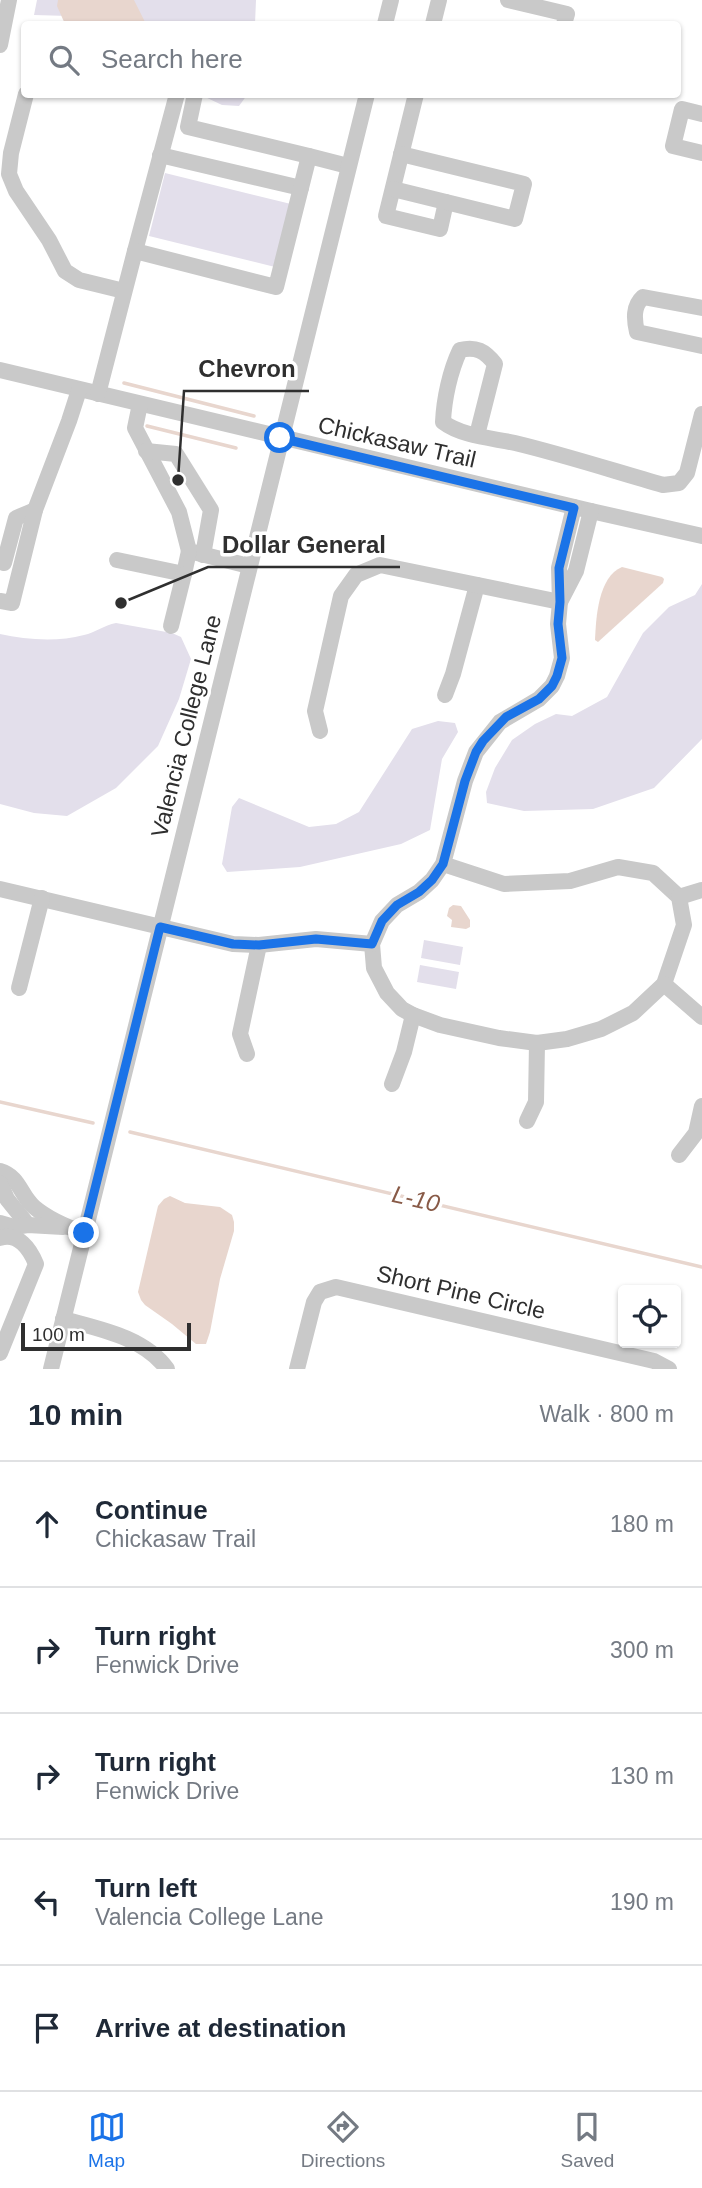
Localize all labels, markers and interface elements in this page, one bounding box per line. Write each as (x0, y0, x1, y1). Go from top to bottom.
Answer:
search box (21, 21, 681, 98)
icon: search (45, 41, 83, 79)
text: Search here (101, 44, 243, 74)
callout: Chevron (184, 346, 309, 391)
text: Chevron (198, 355, 296, 382)
street label: Chickasaw Trail (316, 411, 478, 473)
route start (264, 422, 295, 453)
callout: Dollar General (208, 522, 400, 567)
text: Dollar General (222, 531, 386, 558)
street label: Valencia College Lane (146, 612, 226, 840)
water label: L-10 (390, 1180, 443, 1217)
route end (68, 1217, 99, 1248)
street label: Short Pine Circle (374, 1260, 548, 1324)
map controls (618, 1285, 681, 1348)
button: locate (618, 1285, 681, 1348)
scale bar (21, 1320, 191, 1352)
text: 100 m (32, 1324, 85, 1345)
text: 10 min (28, 1398, 123, 1431)
text: Walk · 800 m (539, 1401, 674, 1427)
text: Continue (95, 1495, 208, 1525)
icon: ahead (28, 1505, 66, 1543)
text: 180 m (610, 1511, 674, 1537)
text: Chickasaw Trail (95, 1526, 256, 1552)
text: Turn right (95, 1621, 216, 1651)
icon: right (28, 1631, 66, 1669)
text: 300 m (610, 1637, 674, 1663)
text: Fenwick Drive (95, 1652, 239, 1678)
text: Turn right (95, 1747, 216, 1777)
icon: right (28, 1757, 66, 1795)
text: 130 m (610, 1763, 674, 1789)
text: Fenwick Drive (95, 1778, 239, 1804)
text: Turn left (95, 1873, 197, 1903)
icon: left (28, 1883, 66, 1921)
text: 190 m (610, 1889, 674, 1915)
text: Valencia College Lane (95, 1904, 323, 1930)
icon: arrive (28, 2009, 66, 2047)
text: Arrive at destination (95, 2013, 346, 2043)
tab: Map (88, 2108, 126, 2172)
tab: Directions (301, 2108, 385, 2172)
tab: Saved (560, 2108, 614, 2172)

